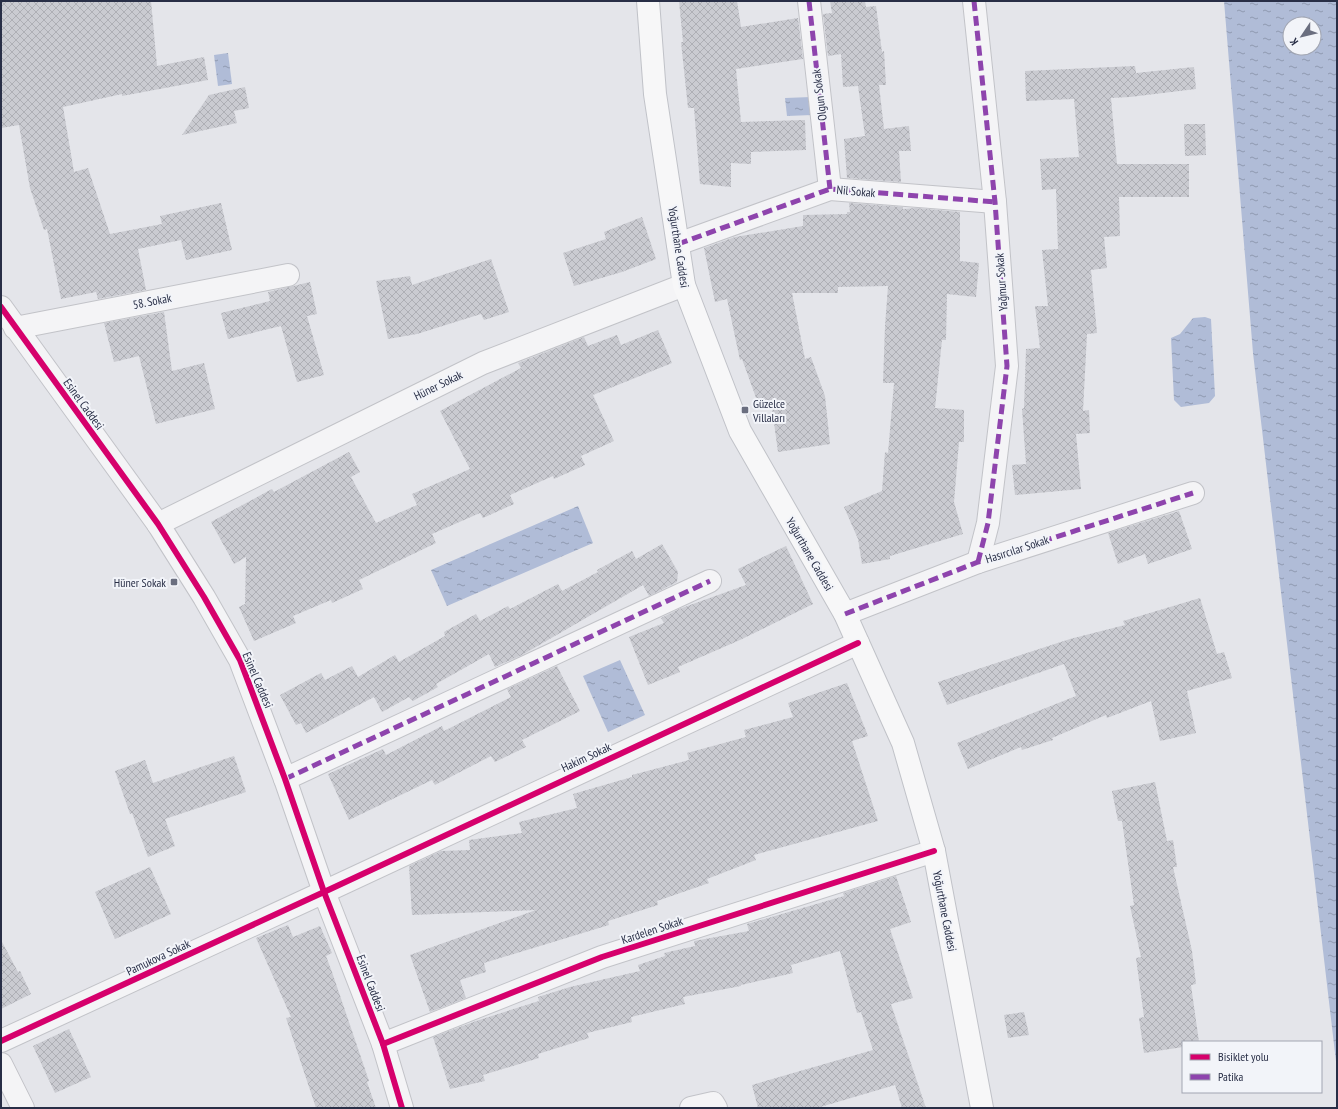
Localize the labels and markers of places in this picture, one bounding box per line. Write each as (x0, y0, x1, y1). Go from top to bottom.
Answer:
place label: Güzelce Villaları (752, 396, 785, 425)
marker: Güzelce Villaları (740, 405, 750, 415)
place label: Hüner Sokak (114, 575, 166, 590)
marker: Hüner Sokak (169, 577, 179, 587)

